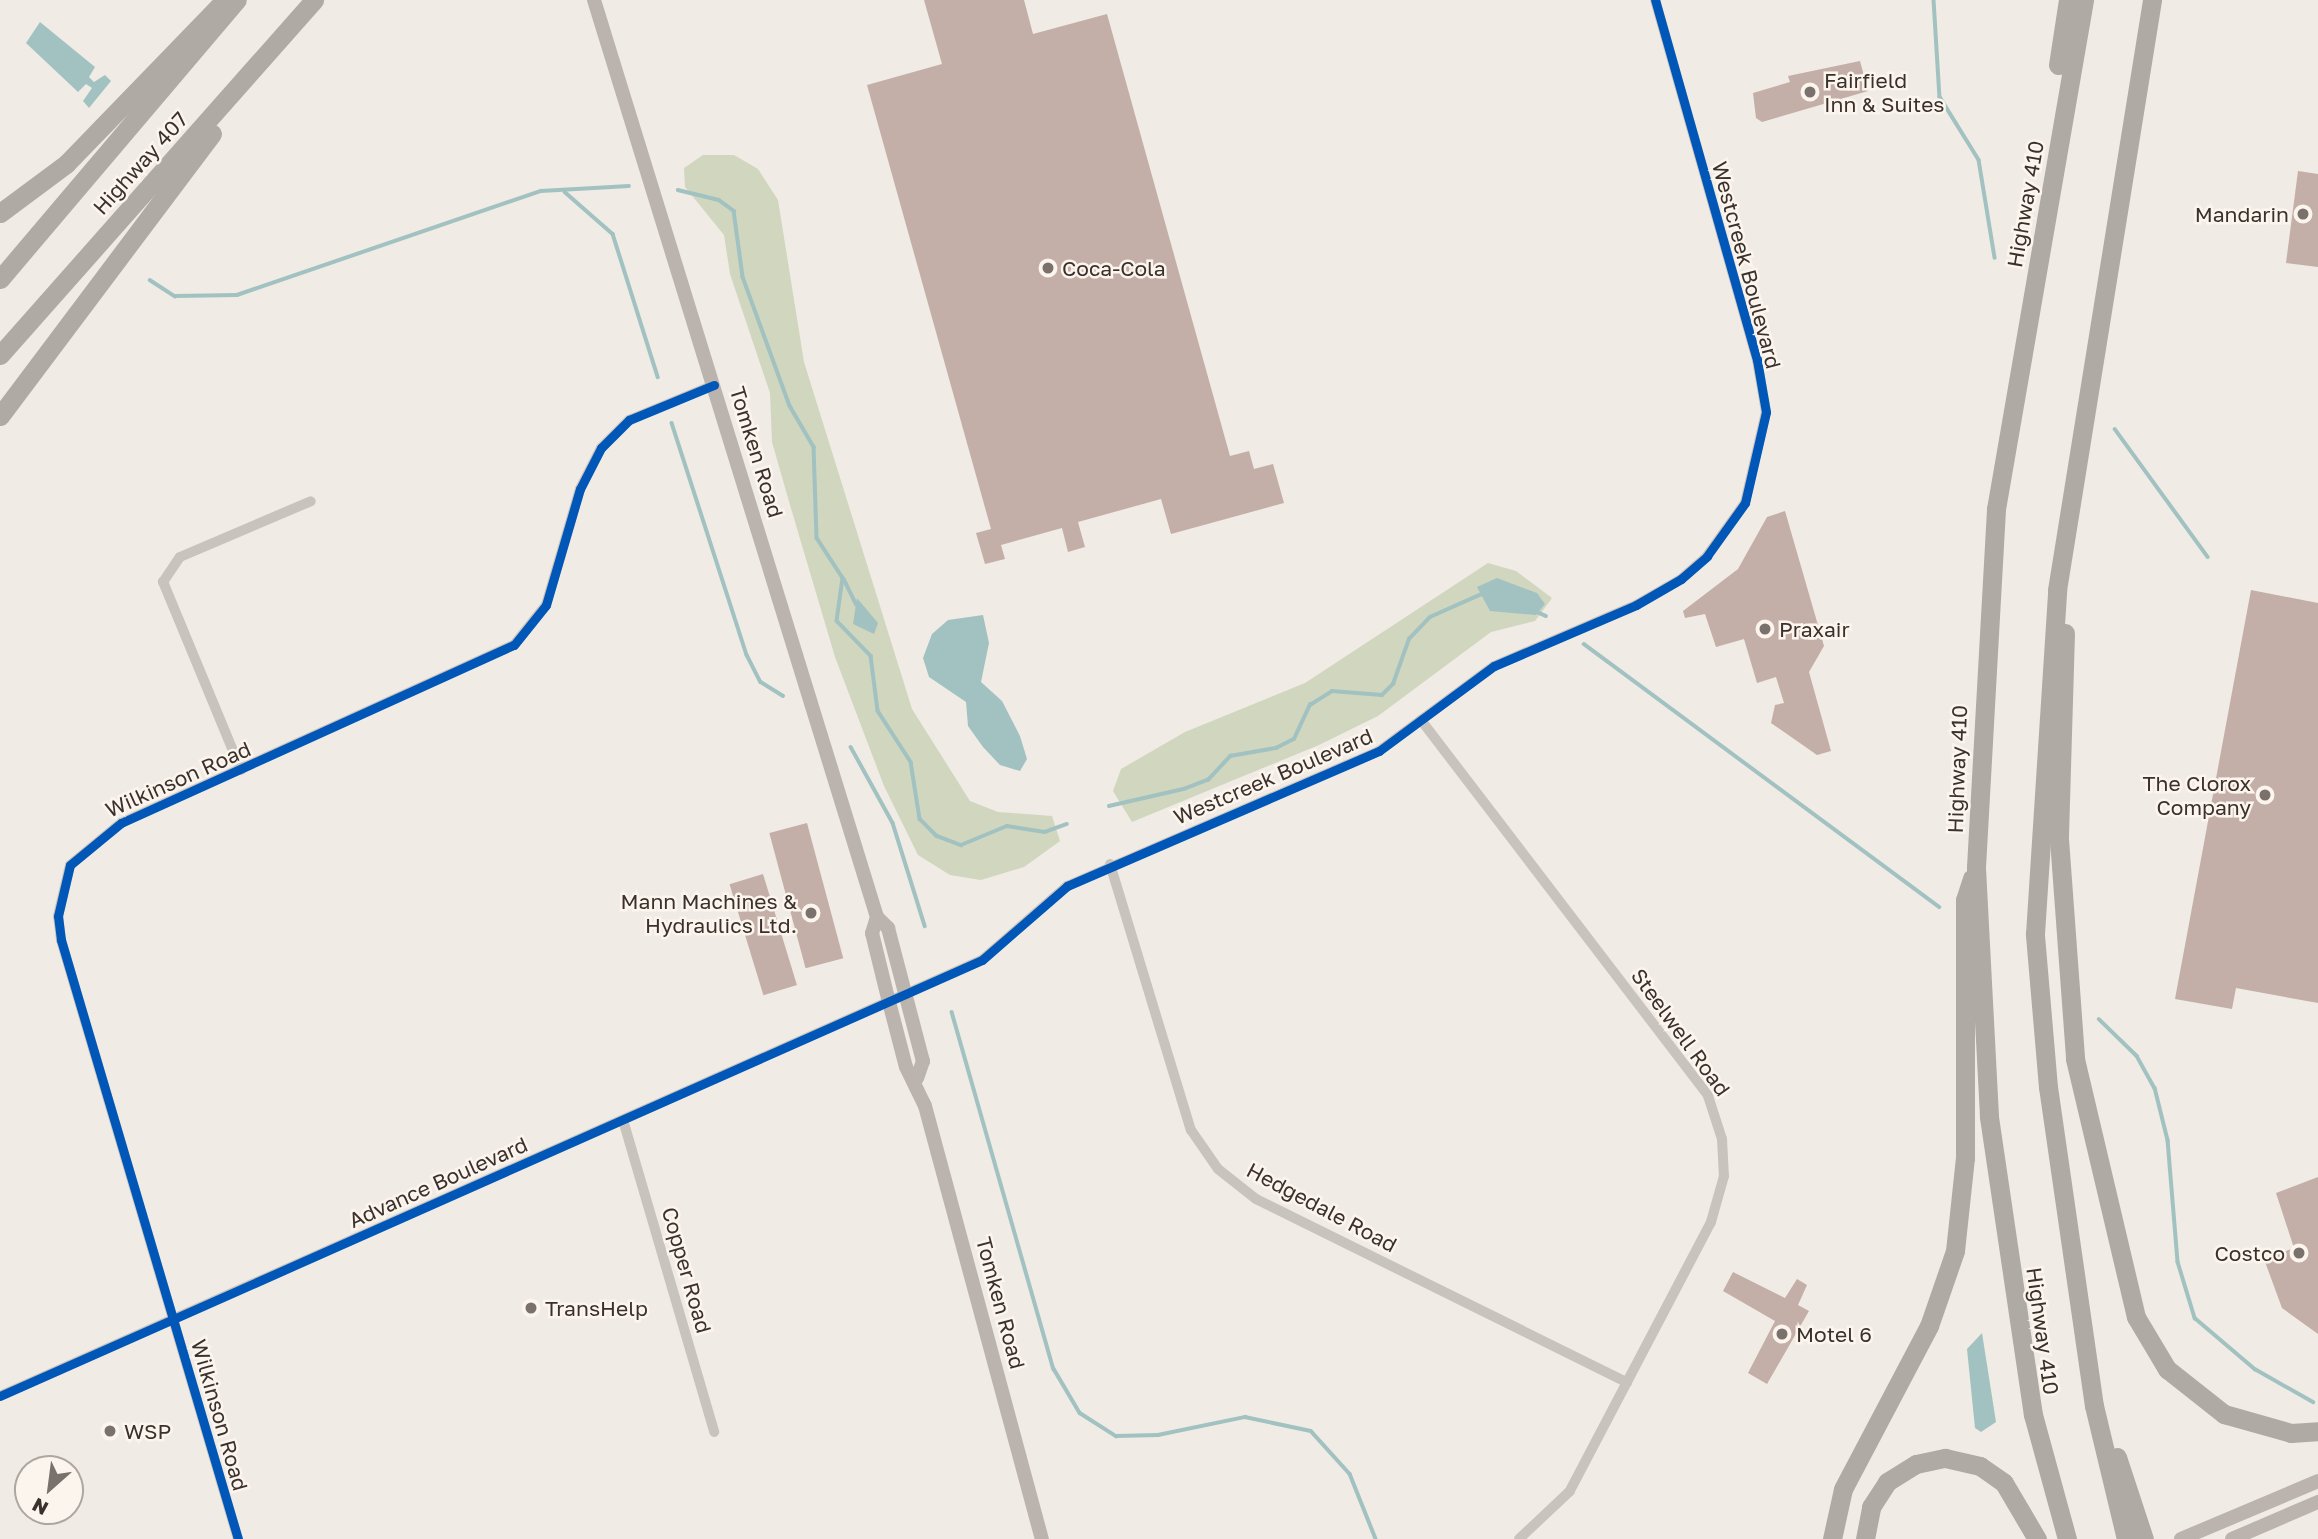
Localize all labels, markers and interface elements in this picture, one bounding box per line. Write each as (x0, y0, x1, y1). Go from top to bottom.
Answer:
place label: Fairfield Inn & Suites (1824, 67, 1944, 117)
marker: Fairfield Inn & Suites (1802, 84, 1818, 100)
street label: Highway 407 (87, 107, 193, 219)
street label: Highway 410 (2001, 139, 2049, 269)
street label: Westcreek Boulevard (1707, 159, 1787, 371)
place label: Mandarin (2195, 201, 2289, 227)
marker: Mandarin (2295, 206, 2311, 222)
place label: Coca-Cola (1062, 255, 1166, 281)
marker: Coca-Cola (1040, 260, 1056, 276)
street label: Tomken Road (725, 384, 789, 520)
place label: Praxair (1779, 616, 1850, 642)
marker: Praxair (1757, 621, 1773, 637)
street label: Highway 410 (1942, 704, 1972, 834)
street label: Westcreek Boulevard (1170, 723, 1376, 829)
street label: Wilkinson Road (101, 736, 255, 822)
place label: The Clorox Company (2143, 770, 2251, 820)
marker: The Clorox Company (2257, 787, 2273, 803)
place label: Mann Machines & Hydraulics Ltd. (621, 888, 797, 938)
marker: Mann Machines & Hydraulics Ltd. (803, 905, 819, 921)
street label: Steelwell Road (1626, 963, 1736, 1101)
street label: Advance Boulevard (345, 1131, 531, 1233)
street label: Hedgedale Road (1243, 1157, 1401, 1257)
street label: Copper Road (657, 1204, 717, 1336)
street label: Tomken Road (971, 1234, 1031, 1372)
place label: Costco (2215, 1240, 2285, 1266)
marker: Costco (2291, 1245, 2307, 1261)
street label: Highway 410 (2022, 1266, 2064, 1396)
place label: TransHelp (545, 1295, 648, 1321)
marker: TransHelp (523, 1300, 539, 1316)
place label: Motel 6 (1796, 1321, 1872, 1347)
marker: Motel 6 (1774, 1326, 1790, 1342)
street label: Wilkinson Road (186, 1336, 254, 1494)
place label: WSP (124, 1418, 171, 1444)
marker: WSP (102, 1423, 118, 1439)
north arrow (14, 1455, 84, 1525)
text: N (28, 1494, 52, 1521)

